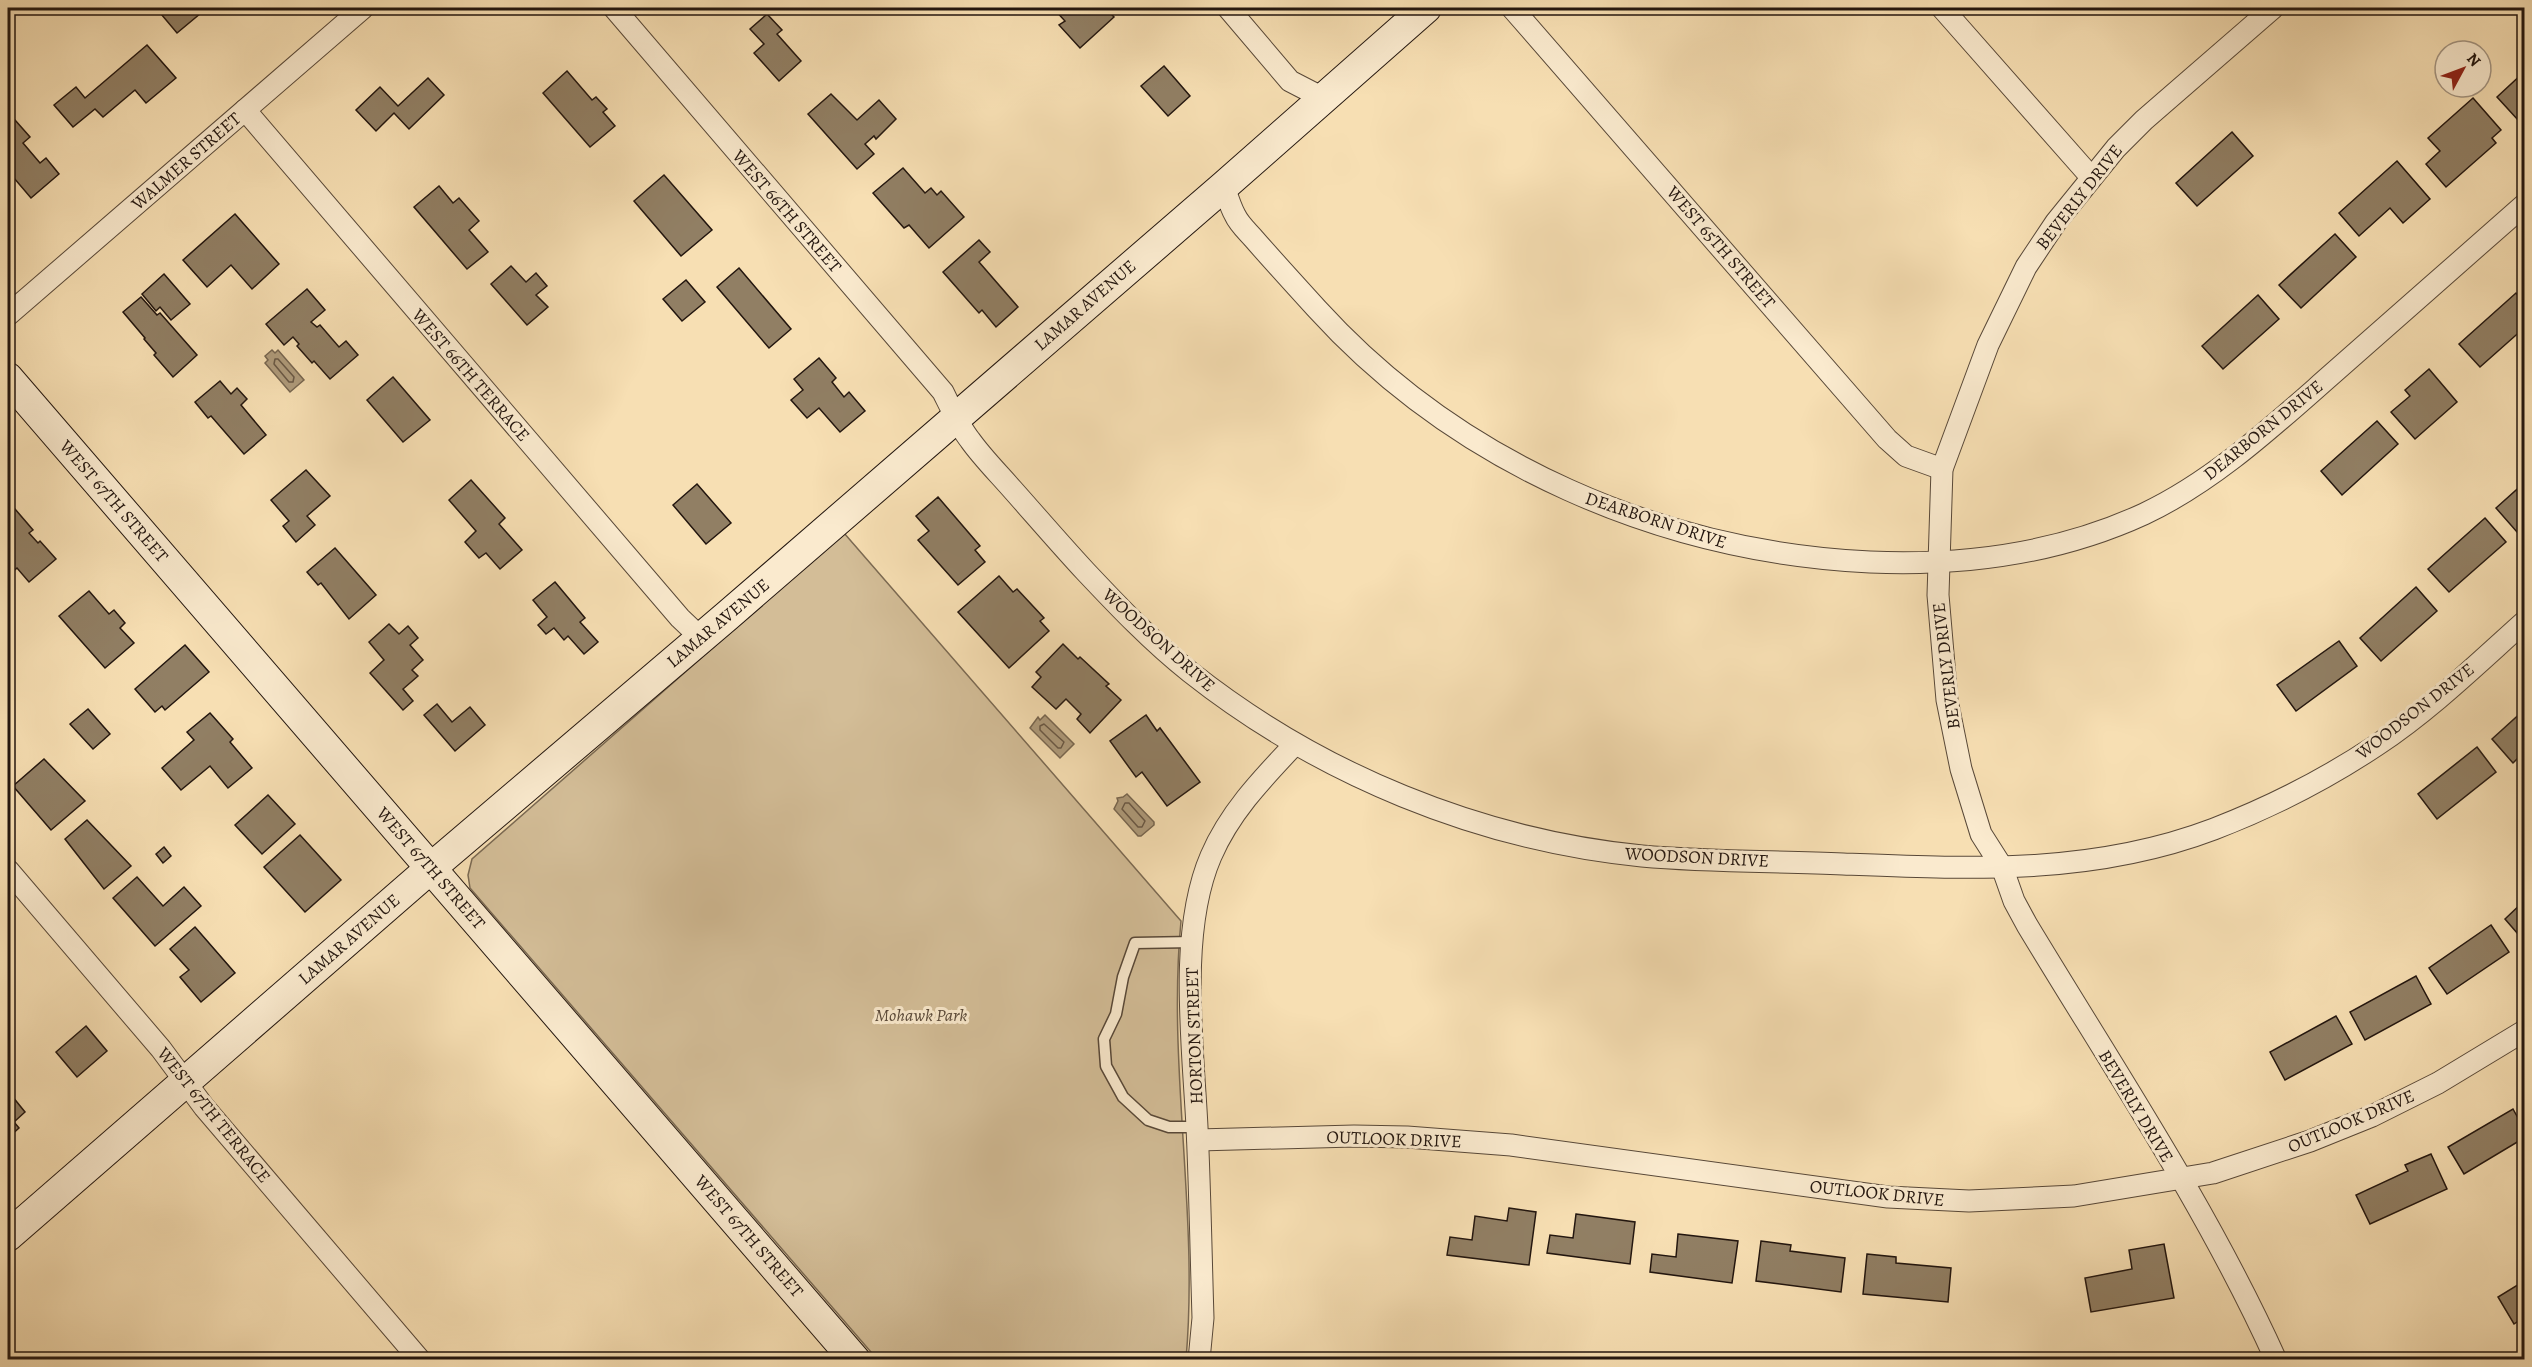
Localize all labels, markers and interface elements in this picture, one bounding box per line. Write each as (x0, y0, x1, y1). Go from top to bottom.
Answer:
north arrow (2433, 39, 2493, 99)
text: N (2461, 48, 2486, 72)
street label: WALMER STREET (125, 107, 246, 216)
street label: BEVERLY DRIVE (2030, 139, 2128, 255)
street label: WEST 66TH STREET (726, 144, 847, 278)
street label: WEST 65TH STREET (1660, 180, 1781, 313)
street label: LAMAR AVENUE (1029, 254, 1141, 356)
street label: WEST 66TH TERRACE (406, 303, 535, 447)
street label: DEARBORN DRIVE (2198, 374, 2328, 486)
street label: WEST 67TH STREET (54, 434, 174, 567)
street label: DEARBORN DRIVE (1582, 486, 1730, 554)
street label: LAMAR AVENUE (661, 573, 775, 673)
street label: WOODSON DRIVE (1097, 582, 1221, 697)
street label: BEVERLY DRIVE (1926, 601, 1966, 731)
street label: WOODSON DRIVE (2350, 657, 2479, 765)
street label: WEST 67TH STREET (371, 801, 491, 934)
street label: WOODSON DRIVE (1623, 841, 1770, 873)
street label: LAMAR AVENUE (293, 888, 405, 990)
street label: HORTON STREET (1180, 967, 1208, 1105)
park label: Mohawk Park (875, 1003, 967, 1027)
street label: WEST 67TH TERRACE (151, 1041, 276, 1188)
street label: BEVERLY DRIVE (2093, 1045, 2179, 1167)
street label: OUTLOOK DRIVE (2284, 1084, 2418, 1158)
street label: OUTLOOK DRIVE (1326, 1125, 1462, 1153)
street label: WEST 67TH STREET (689, 1169, 809, 1302)
street label: OUTLOOK DRIVE (1809, 1174, 1945, 1212)

